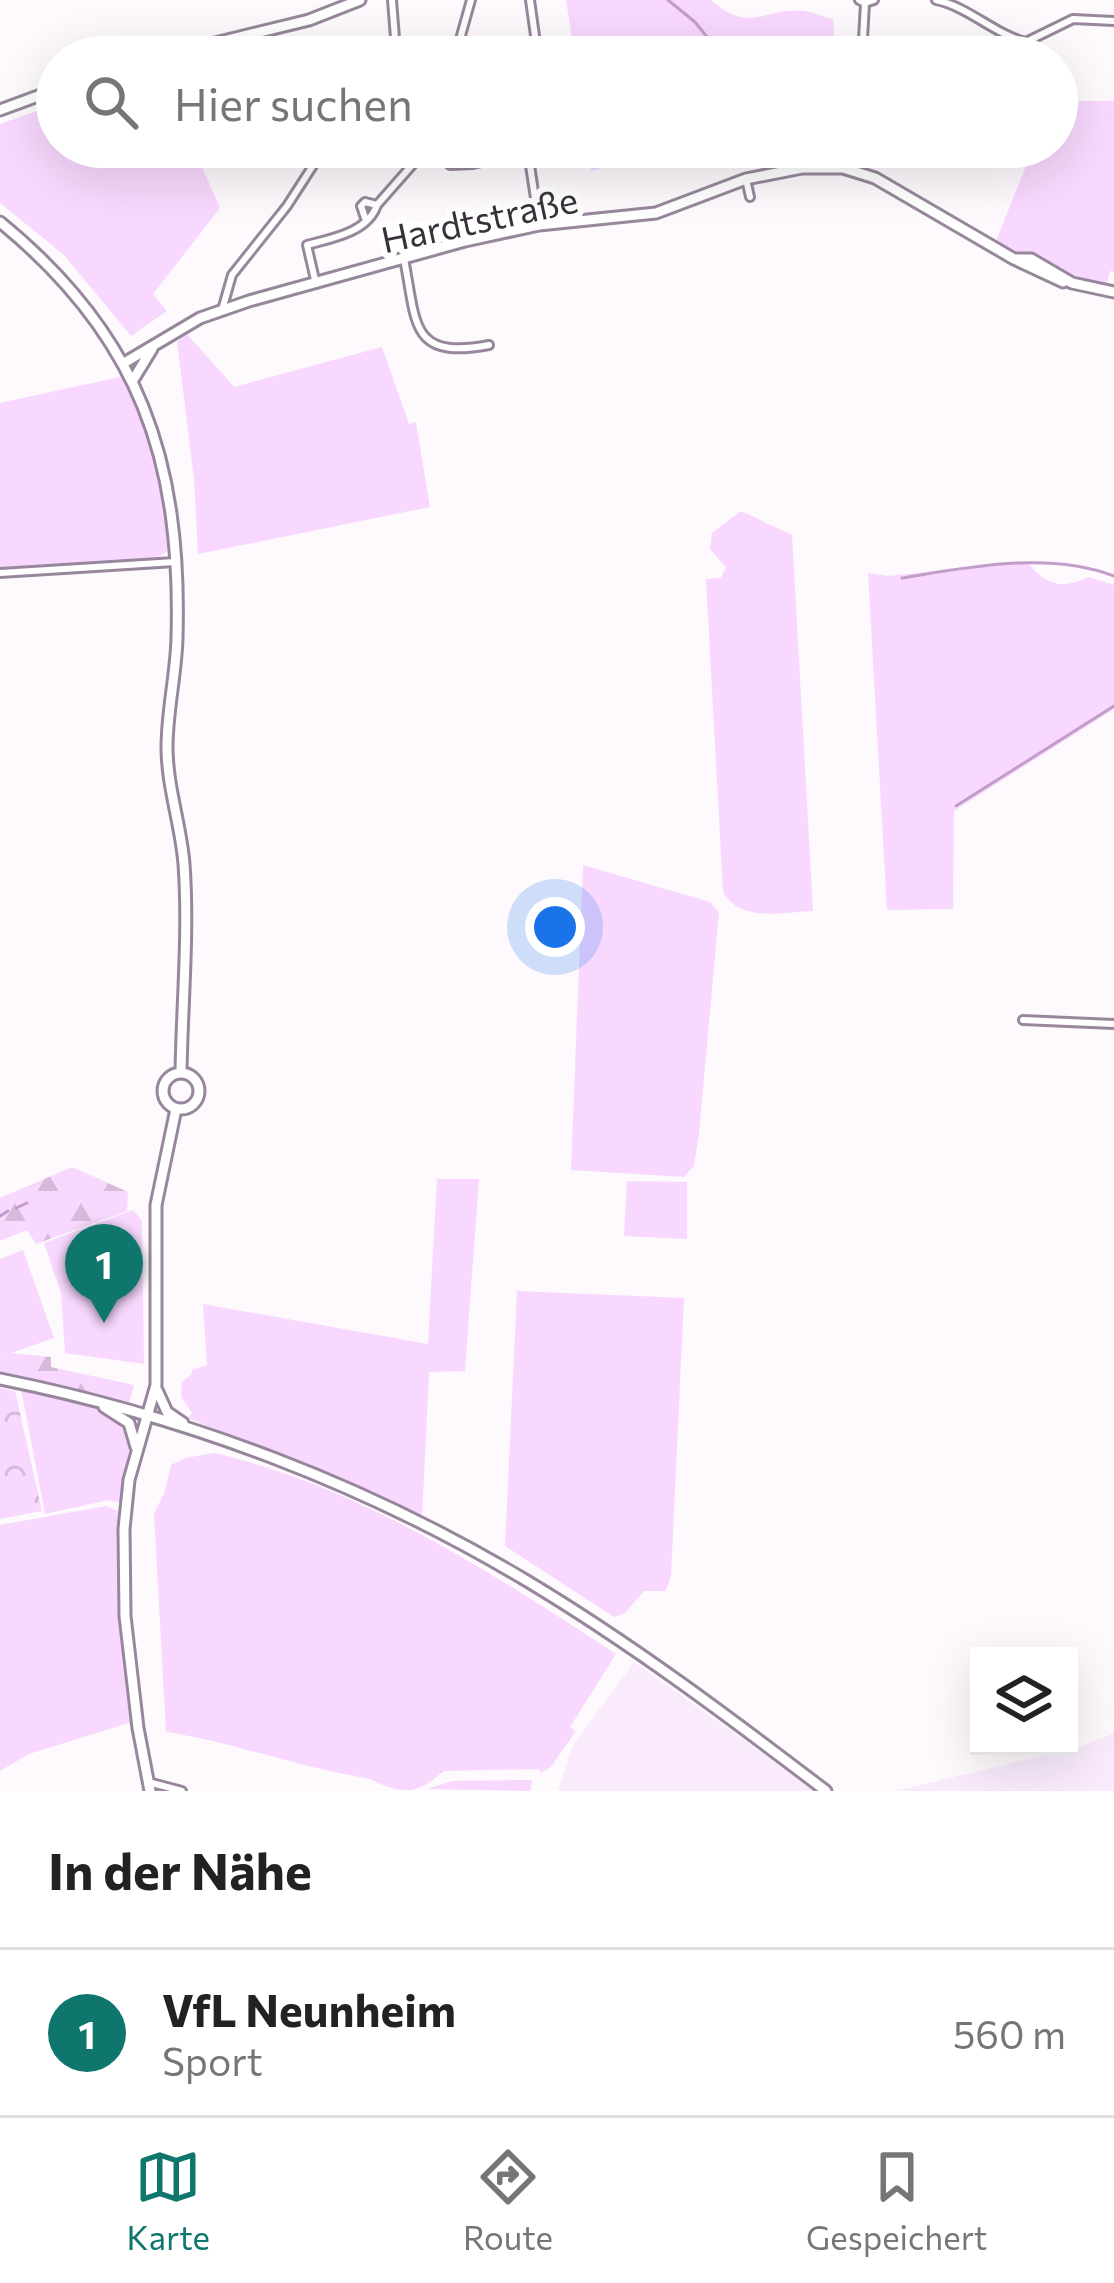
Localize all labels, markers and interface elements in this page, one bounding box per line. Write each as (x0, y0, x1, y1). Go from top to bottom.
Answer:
search box (36, 36, 1078, 168)
icon: search (78, 69, 144, 135)
text: Hier suchen (174, 75, 413, 130)
street label: Hardtstraße (377, 176, 581, 260)
your location (525, 897, 585, 957)
pin: 1 (65, 1224, 143, 1323)
map controls (970, 1647, 1078, 1755)
button: layers (970, 1647, 1078, 1755)
text: In der Nähe (48, 1838, 312, 1901)
text: VfL Neunheim (162, 1981, 456, 2036)
text: 1 (78, 2009, 96, 2057)
text: 560 m (953, 2009, 1066, 2057)
text: Sport (162, 2036, 263, 2084)
tab: Karte (127, 2144, 210, 2257)
tab: Route (463, 2144, 553, 2257)
tab: Gespeichert (806, 2144, 987, 2257)

